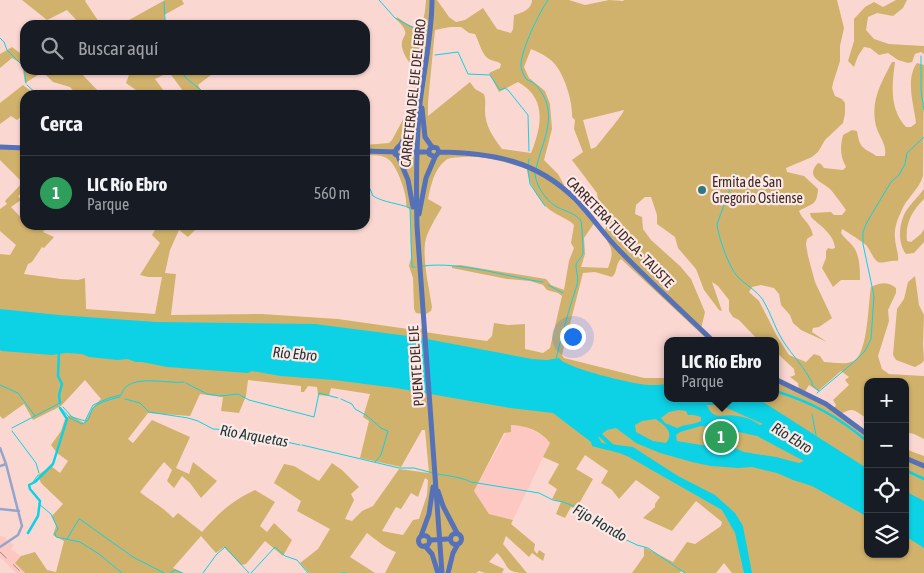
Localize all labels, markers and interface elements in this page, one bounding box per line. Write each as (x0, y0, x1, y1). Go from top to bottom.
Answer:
street label: CARRETERA DEL EJE DEL EBRO (397, 18, 429, 168)
search box (20, 20, 370, 75)
icon: search (38, 34, 66, 62)
text: Buscar aquí (78, 37, 158, 59)
text: Cerca (40, 111, 83, 135)
text: LIC Río Ebro (87, 173, 167, 195)
street label: CARRETERA TUDELA - TAUSTE (563, 173, 677, 291)
place label: Ermita de San Gregorio Ostiense (712, 174, 803, 206)
text: 1 (52, 184, 60, 202)
text: 560 m (314, 184, 350, 202)
marker: Ermita de San Gregorio Ostiense (696, 184, 708, 196)
text: Parque (87, 195, 129, 213)
your location (560, 324, 586, 350)
street label: PUENTE DEL EJE (405, 325, 427, 407)
popup (664, 337, 779, 402)
water label: Río Ebro (272, 343, 318, 364)
text: LIC Río Ebro (681, 350, 762, 372)
text: Parque (681, 372, 724, 390)
map controls (864, 378, 909, 558)
button: + (864, 378, 909, 423)
pin: 1 (705, 418, 737, 456)
water label: Río Ebro (769, 419, 816, 457)
water label: Río Arquetas (219, 421, 290, 450)
button: − (864, 423, 909, 468)
button: locate (864, 468, 909, 513)
water label: Fijo Hondo (570, 500, 630, 545)
button: layers (864, 513, 909, 558)

